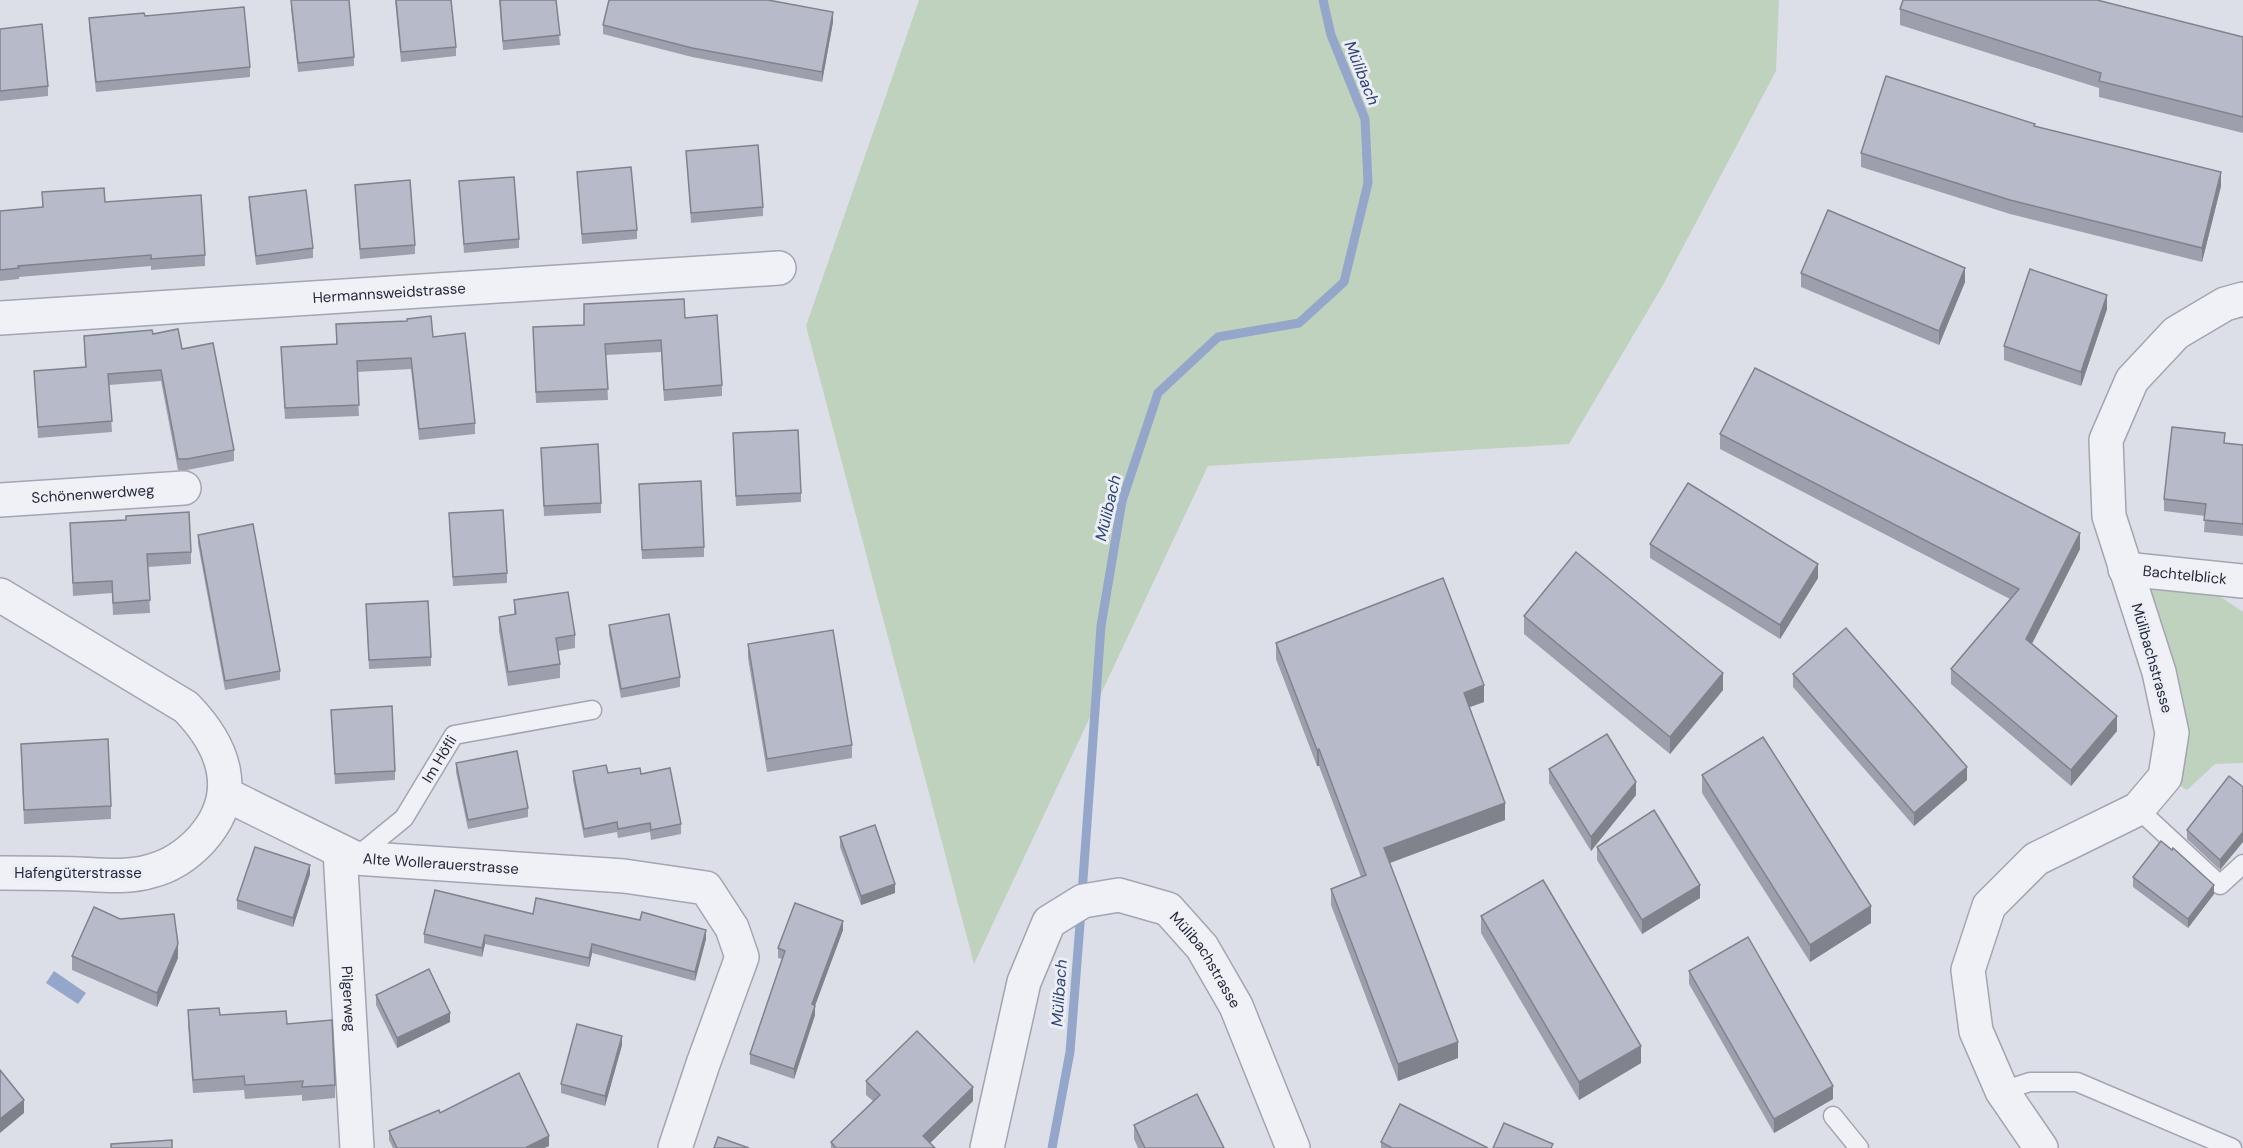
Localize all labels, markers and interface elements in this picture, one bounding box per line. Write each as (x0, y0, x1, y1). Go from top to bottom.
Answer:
water label: Mülibach (1340, 38, 1384, 108)
street label: Hermannsweidstrasse (312, 278, 466, 308)
water label: Mülibach (1090, 473, 1126, 543)
street label: Schönenwerdweg (31, 480, 155, 508)
street label: Bachtelblick (2142, 561, 2228, 589)
street label: Mülibachstrasse (2127, 601, 2177, 715)
street label: Im Höfli (417, 732, 461, 787)
street label: Alte Wollerauerstrasse (362, 849, 520, 879)
street label: Hafengüterstrasse (14, 863, 142, 883)
street label: Mülibachstrasse (1165, 907, 1245, 1012)
water label: Mülibach (1046, 959, 1072, 1027)
street label: Pilgerweg (337, 965, 360, 1032)

